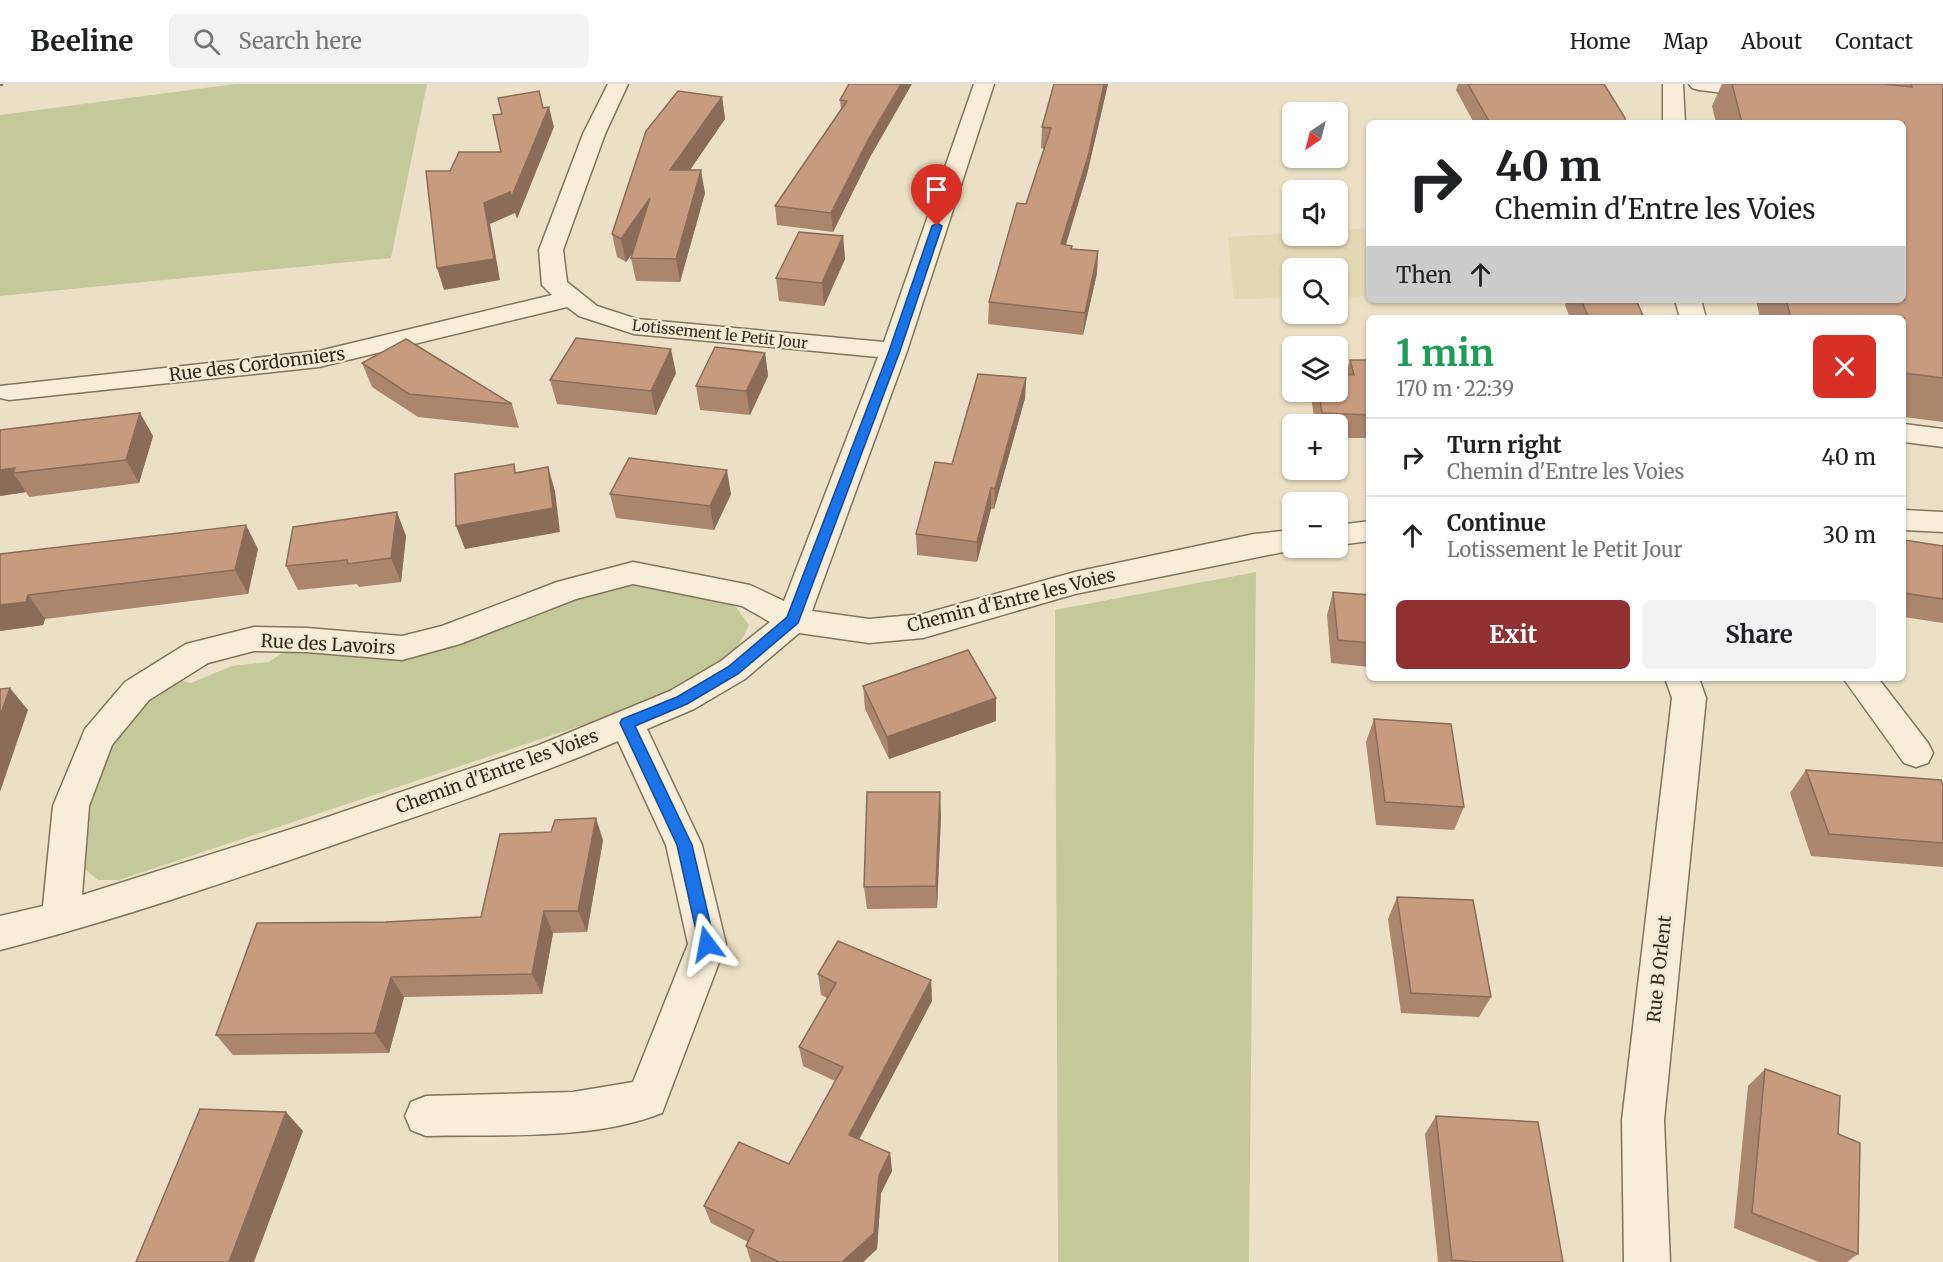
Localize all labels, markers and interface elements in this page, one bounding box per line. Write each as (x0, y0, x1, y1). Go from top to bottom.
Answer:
search box (169, 14, 589, 68)
text: Beeline (30, 23, 133, 59)
icon: search (190, 25, 223, 58)
text: Search here (238, 27, 362, 55)
text: Home (1570, 28, 1630, 55)
text: Map (1663, 28, 1708, 55)
text: About (1741, 28, 1802, 55)
text: Contact (1835, 28, 1913, 55)
north arrow (1282, 102, 1348, 168)
map controls (1282, 102, 1348, 558)
text: 40 m (1495, 140, 1601, 192)
icon: right (1396, 144, 1474, 222)
pin (911, 164, 962, 226)
icon: arrive (920, 173, 953, 206)
button: sound (1282, 180, 1348, 246)
text: Chemin d'Entre les Voies (1495, 192, 1815, 226)
button: search (1282, 258, 1348, 324)
icon: ahead (1464, 258, 1497, 291)
text: Then (1396, 261, 1452, 289)
street label: Lotissement le Petit Jour (631, 315, 809, 353)
text: 1 min (1396, 331, 1494, 376)
button: close (1813, 335, 1876, 398)
button: layers (1282, 336, 1348, 402)
street label: Rue des Cordonniers (168, 342, 347, 386)
text: 170 m · 22:39 (1396, 376, 1514, 401)
button: + (1282, 414, 1348, 480)
text: Turn right (1447, 431, 1561, 459)
icon: right (1396, 441, 1429, 474)
text: 40 m (1821, 443, 1876, 471)
text: Chemin d'Entre les Voies (1447, 459, 1684, 484)
button: − (1282, 492, 1348, 558)
text: Continue (1447, 509, 1546, 537)
icon: ahead (1396, 519, 1429, 552)
text: 30 m (1822, 521, 1876, 549)
text: Lotissement le Petit Jour (1447, 537, 1682, 562)
street label: Chemin d'Entre les Voies (905, 563, 1118, 637)
button: Exit (1396, 600, 1630, 669)
button: Share (1642, 600, 1876, 669)
street label: Rue des Lavoirs (260, 629, 396, 659)
street label: Chemin d'Entre les Voies (393, 724, 601, 818)
position arrow (675, 912, 739, 976)
street label: Rue B Orlent (1642, 914, 1676, 1024)

